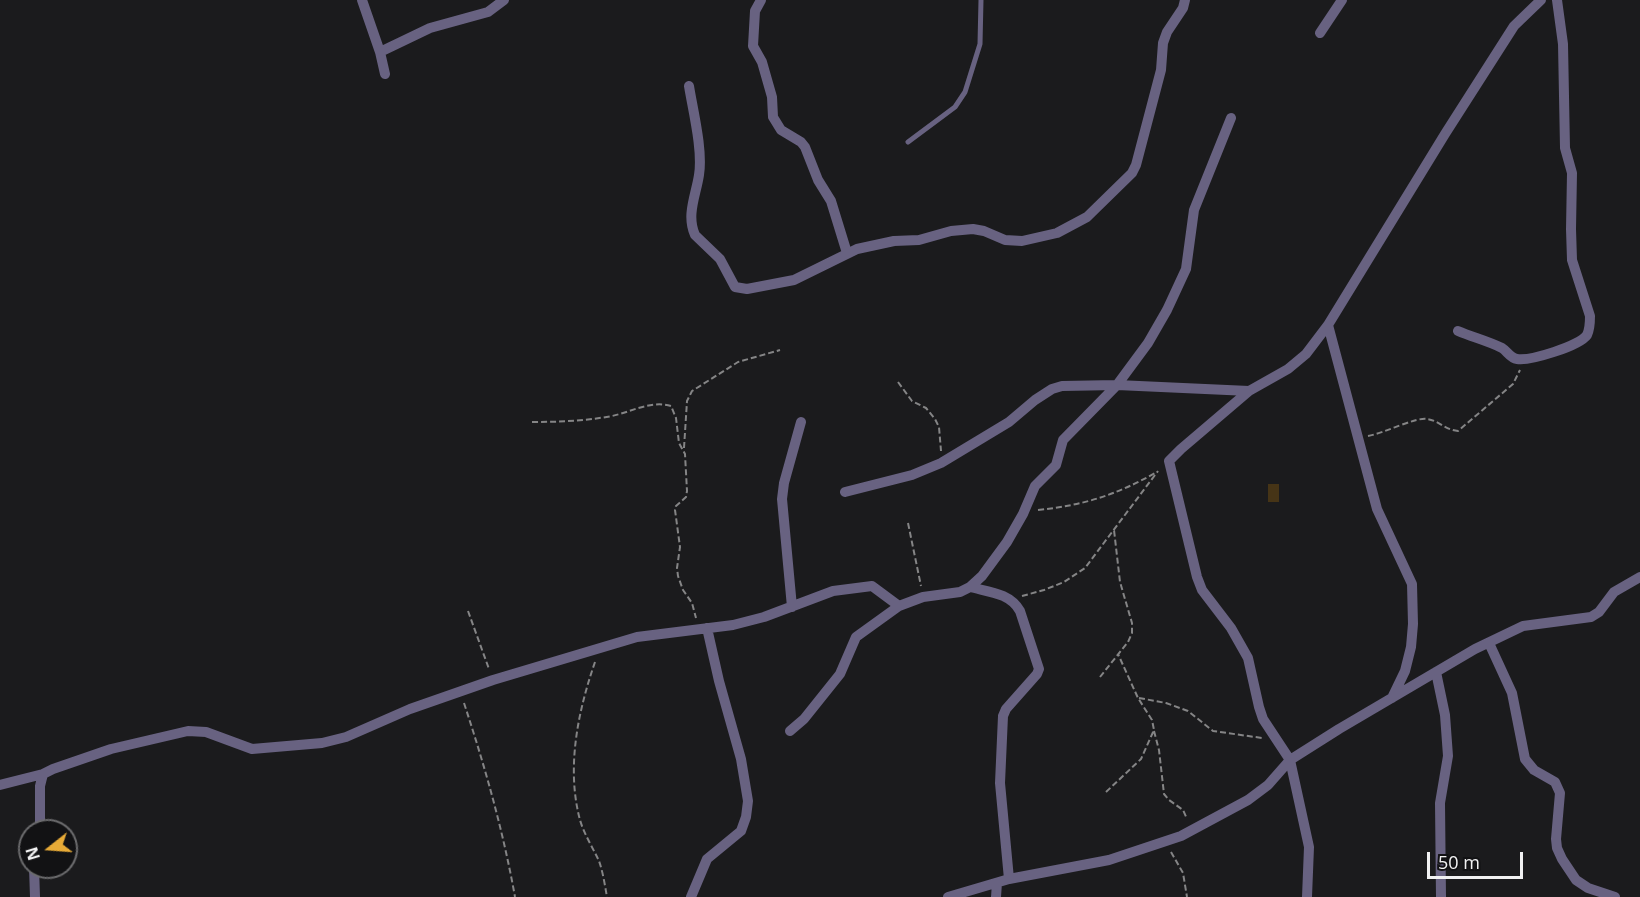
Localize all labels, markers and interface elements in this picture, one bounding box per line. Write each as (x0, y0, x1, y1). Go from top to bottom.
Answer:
north arrow (18, 819, 78, 879)
scale bar (1430, 840, 1526, 878)
text: N (20, 844, 45, 863)
text: 50 m (1438, 850, 1480, 874)

